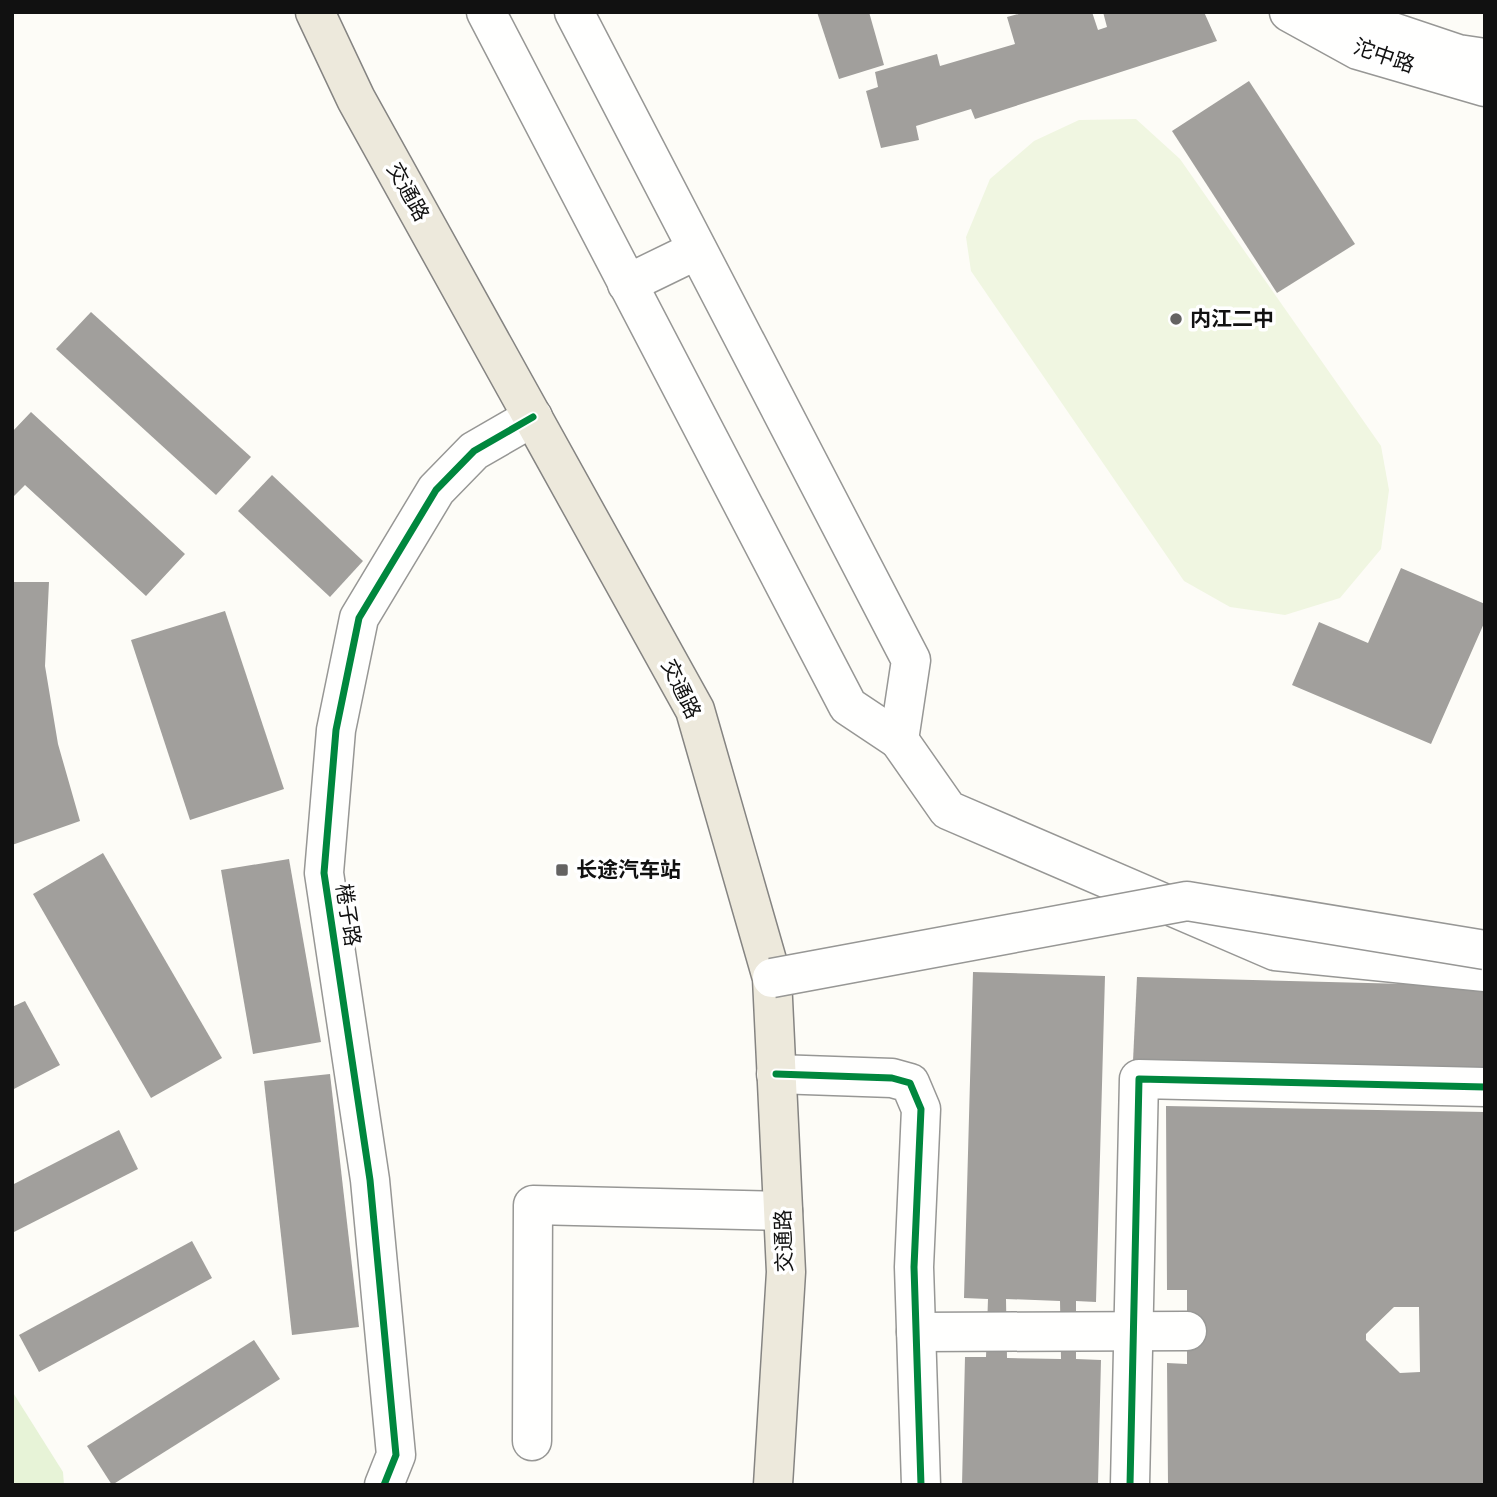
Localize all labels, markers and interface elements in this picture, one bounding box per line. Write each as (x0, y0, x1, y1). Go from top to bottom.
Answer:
street label: 沱中路 (1350, 32, 1419, 79)
street label: 交通路 (381, 157, 436, 226)
place label: 内江二中 (1190, 304, 1274, 332)
marker: 内江二中 (1168, 311, 1184, 327)
street label: 交通路 (656, 654, 708, 723)
place label: 长途汽车站 (576, 855, 681, 883)
marker: 长途汽车站 (554, 862, 570, 878)
street label: 棬子路 (330, 882, 368, 948)
street label: 交通路 (768, 1209, 798, 1273)

